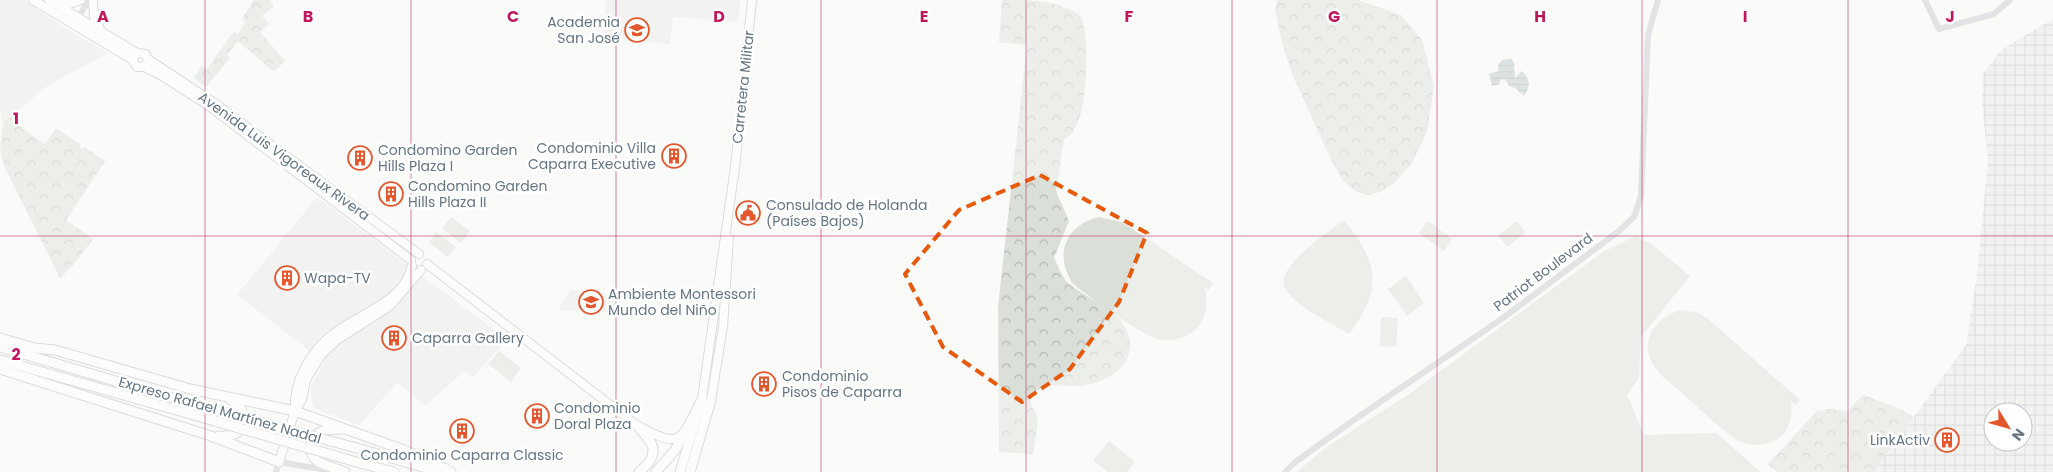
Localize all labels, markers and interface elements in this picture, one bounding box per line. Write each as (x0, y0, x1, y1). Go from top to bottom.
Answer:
text: A (97, 5, 109, 28)
text: B (303, 5, 313, 28)
text: C (507, 5, 519, 28)
text: D (713, 5, 725, 28)
text: E (920, 5, 928, 28)
text: F (1125, 5, 1134, 28)
text: G (1328, 5, 1340, 28)
text: H (1534, 5, 1546, 28)
text: I (1743, 5, 1747, 28)
text: J (1945, 5, 1955, 28)
place label: Academia San José (547, 12, 620, 48)
school or university icon: Academia San José (624, 17, 650, 43)
street label: Carretera Militar (727, 29, 759, 145)
street label: Avenida Luis Vigoreaux Rivera (194, 87, 374, 225)
text: 1 (13, 107, 19, 130)
place label: Condominio Villa Caparra Executive (528, 138, 656, 174)
place label: Condomino Garden Hills Plaza I (378, 140, 517, 176)
building icon: Condominio Villa Caparra Executive (661, 143, 687, 169)
building icon: Condomino Garden Hills Plaza I (347, 145, 373, 171)
place label: Condomino Garden Hills Plaza II (408, 176, 547, 212)
building icon: Condomino Garden Hills Plaza II (378, 181, 404, 207)
place label: Consulado de Holanda (Países Bajos) (766, 195, 927, 231)
public building icon: Consulado de Holanda (Países Bajos) (735, 200, 761, 226)
street label: Patriot Boulevard (1489, 228, 1597, 316)
building icon: Wapa-TV (274, 265, 300, 291)
place label: Wapa-TV (304, 268, 371, 288)
place label: Ambiente Montessori Mundo del Niño (608, 284, 756, 320)
school or university icon: Ambiente Montessori Mundo del Niño (578, 289, 604, 315)
building icon: Caparra Gallery (381, 325, 407, 351)
place label: Caparra Gallery (412, 328, 524, 348)
text: 2 (11, 343, 21, 366)
place label: Condominio Pisos de Caparra (782, 366, 902, 402)
street label: Expreso Rafael Martínez Nadal (116, 371, 324, 449)
building icon: Condominio Pisos de Caparra (751, 371, 777, 397)
place label: Condominio Doral Plaza (554, 398, 640, 434)
north arrow (1983, 402, 2033, 452)
building icon: Condominio Doral Plaza (524, 403, 550, 429)
building icon: Condominio Caparra Classic (449, 418, 475, 444)
text: N (2007, 425, 2030, 445)
building icon: LinkActiv (1934, 427, 1960, 453)
place label: LinkActiv (1870, 430, 1930, 450)
place label: Condominio Caparra Classic (360, 445, 564, 465)

